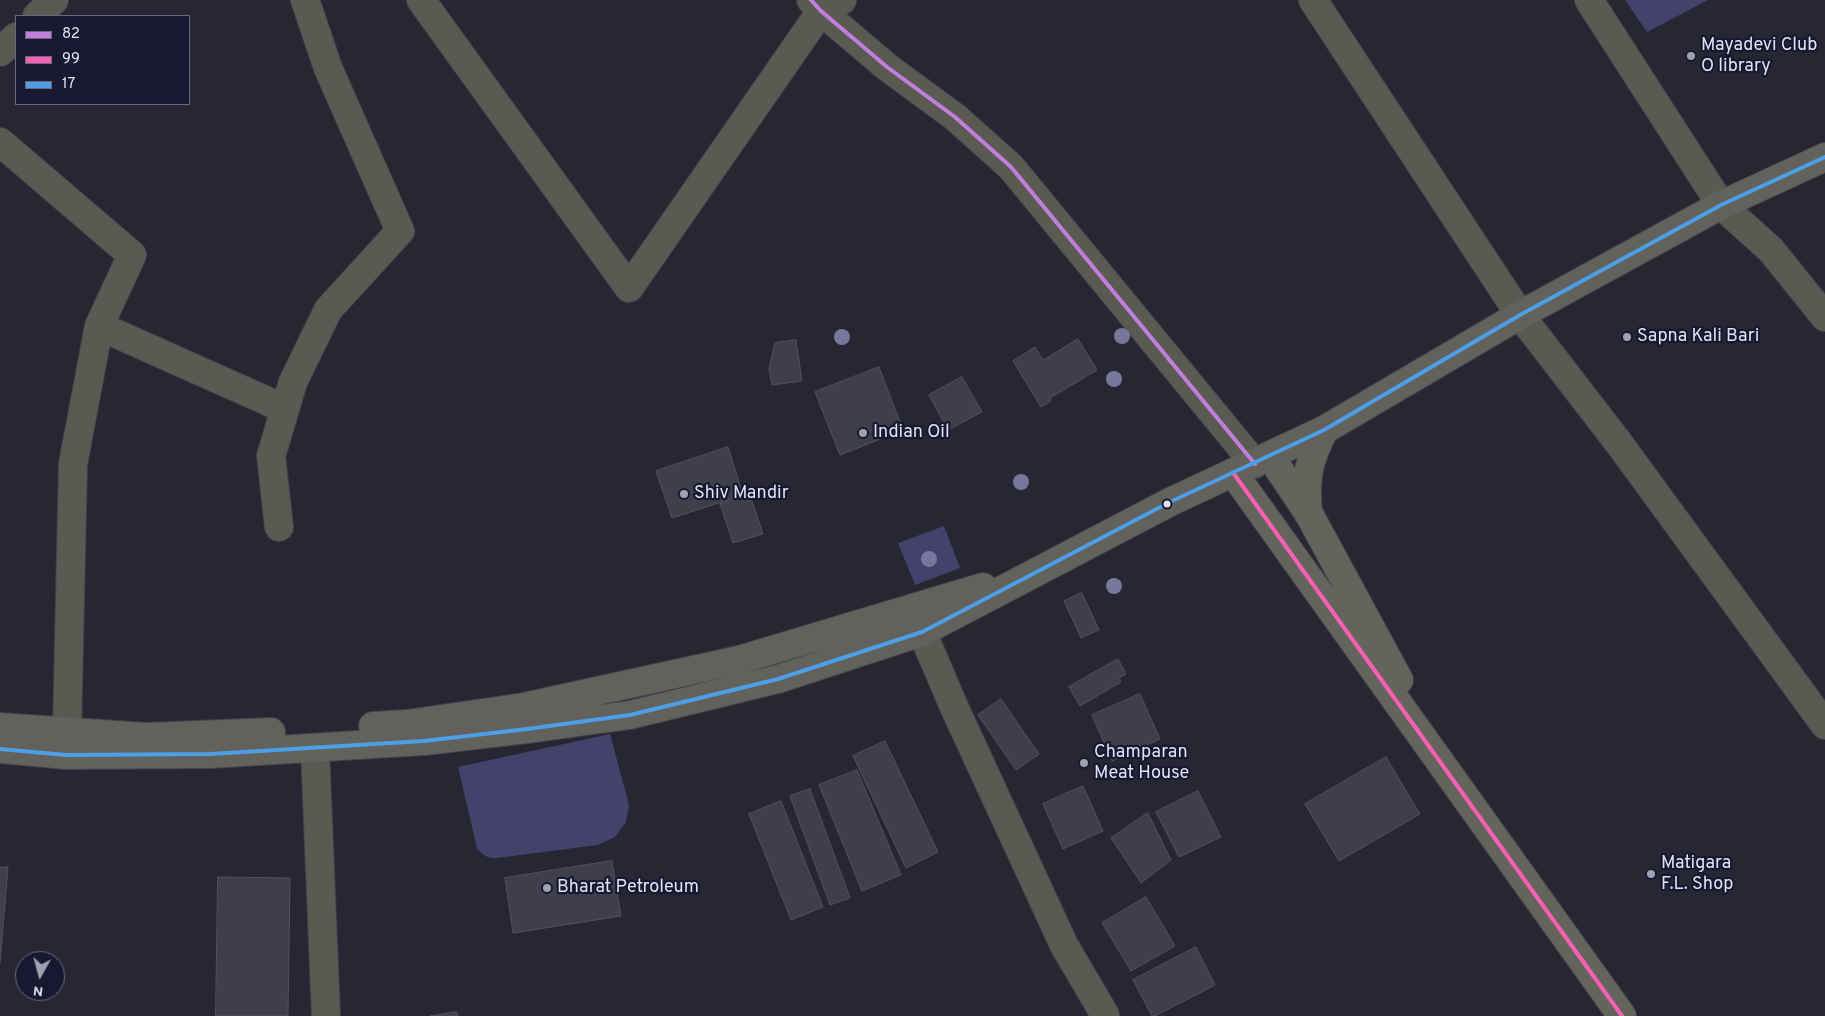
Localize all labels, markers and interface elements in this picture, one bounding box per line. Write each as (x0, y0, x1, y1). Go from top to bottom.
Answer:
legend (15, 15, 190, 105)
text: 82 (62, 25, 80, 44)
place label: Mayadevi Club O library (1701, 35, 1817, 78)
text: 99 (62, 50, 80, 69)
marker: Mayadevi Club O library (1685, 50, 1697, 62)
text: 17 (62, 75, 75, 94)
place label: Sapna Kali Bari (1637, 326, 1759, 348)
marker: Sapna Kali Bari (1621, 331, 1633, 343)
place label: Indian Oil (873, 422, 950, 444)
marker: Indian Oil (857, 427, 869, 439)
place label: Shiv Mandir (694, 483, 789, 505)
marker: Shiv Mandir (678, 488, 690, 500)
unlabelled marker (1162, 499, 1172, 509)
place label: Champaran Meat House (1094, 742, 1189, 784)
marker: Champaran Meat House (1078, 757, 1090, 769)
place label: Matigara F.L. Shop (1661, 853, 1733, 896)
marker: Matigara F.L. Shop (1645, 868, 1657, 880)
place label: Bharat Petroleum (557, 877, 699, 899)
marker: Bharat Petroleum (541, 882, 553, 894)
north arrow (15, 951, 65, 1001)
text: N (32, 981, 44, 999)

